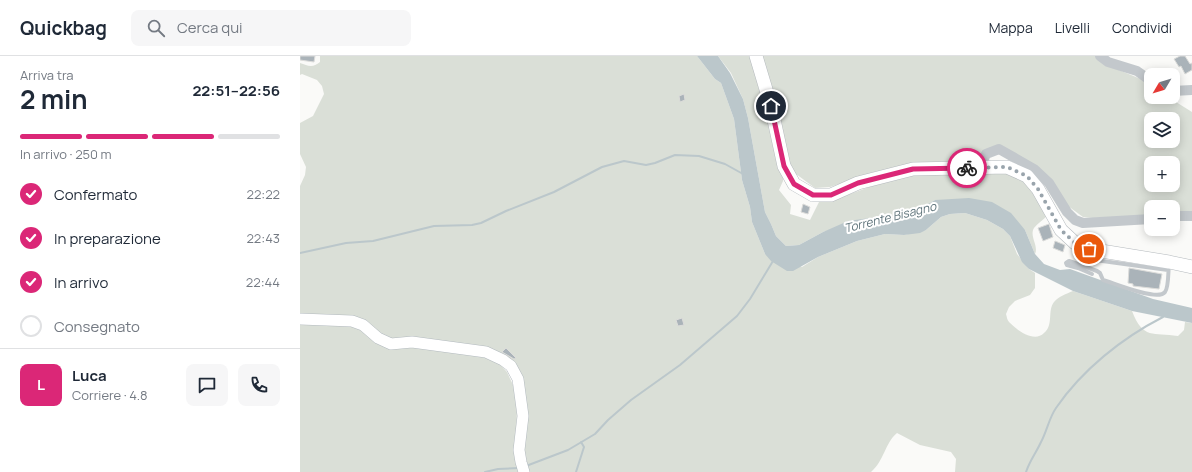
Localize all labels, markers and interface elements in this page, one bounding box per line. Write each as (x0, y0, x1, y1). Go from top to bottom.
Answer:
search box (131, 10, 411, 46)
text: Quickbag (20, 15, 107, 41)
icon: search (145, 17, 167, 39)
text: Cerca qui (177, 17, 243, 38)
text: Mappa (989, 18, 1033, 37)
text: Livelli (1055, 18, 1090, 37)
text: Condividi (1112, 18, 1172, 37)
text: Arriva tra (20, 66, 74, 84)
north arrow (1144, 68, 1180, 104)
map controls (1144, 68, 1180, 236)
text: 22:51–22:56 (192, 80, 280, 101)
text: 2 min (20, 81, 88, 117)
pin (754, 89, 788, 123)
icon: home (760, 95, 782, 117)
button: layers (1144, 112, 1180, 148)
text: In arrivo · 250 m (20, 145, 112, 163)
courier (947, 148, 987, 188)
button: + (1144, 156, 1180, 192)
icon: bike (956, 157, 978, 179)
icon: check (20, 183, 42, 205)
text: Confermato (54, 184, 137, 205)
text: 22:22 (246, 185, 280, 203)
water label: Torrente Bisagno (842, 197, 939, 237)
button: − (1144, 200, 1180, 236)
icon: check (20, 227, 42, 249)
text: In preparazione (54, 228, 161, 249)
text: 22:43 (246, 229, 280, 247)
pin (1072, 232, 1106, 266)
icon: bag (1078, 238, 1100, 260)
icon: check (20, 271, 42, 293)
text: In arrivo (54, 272, 108, 293)
text: 22:44 (246, 273, 280, 291)
text: Consegnato (54, 316, 140, 337)
button: chat (186, 364, 228, 406)
button: phone (238, 364, 280, 406)
text: Luca (72, 365, 107, 386)
text: L (37, 374, 45, 395)
text: Corriere · 4.8 (72, 386, 148, 404)

